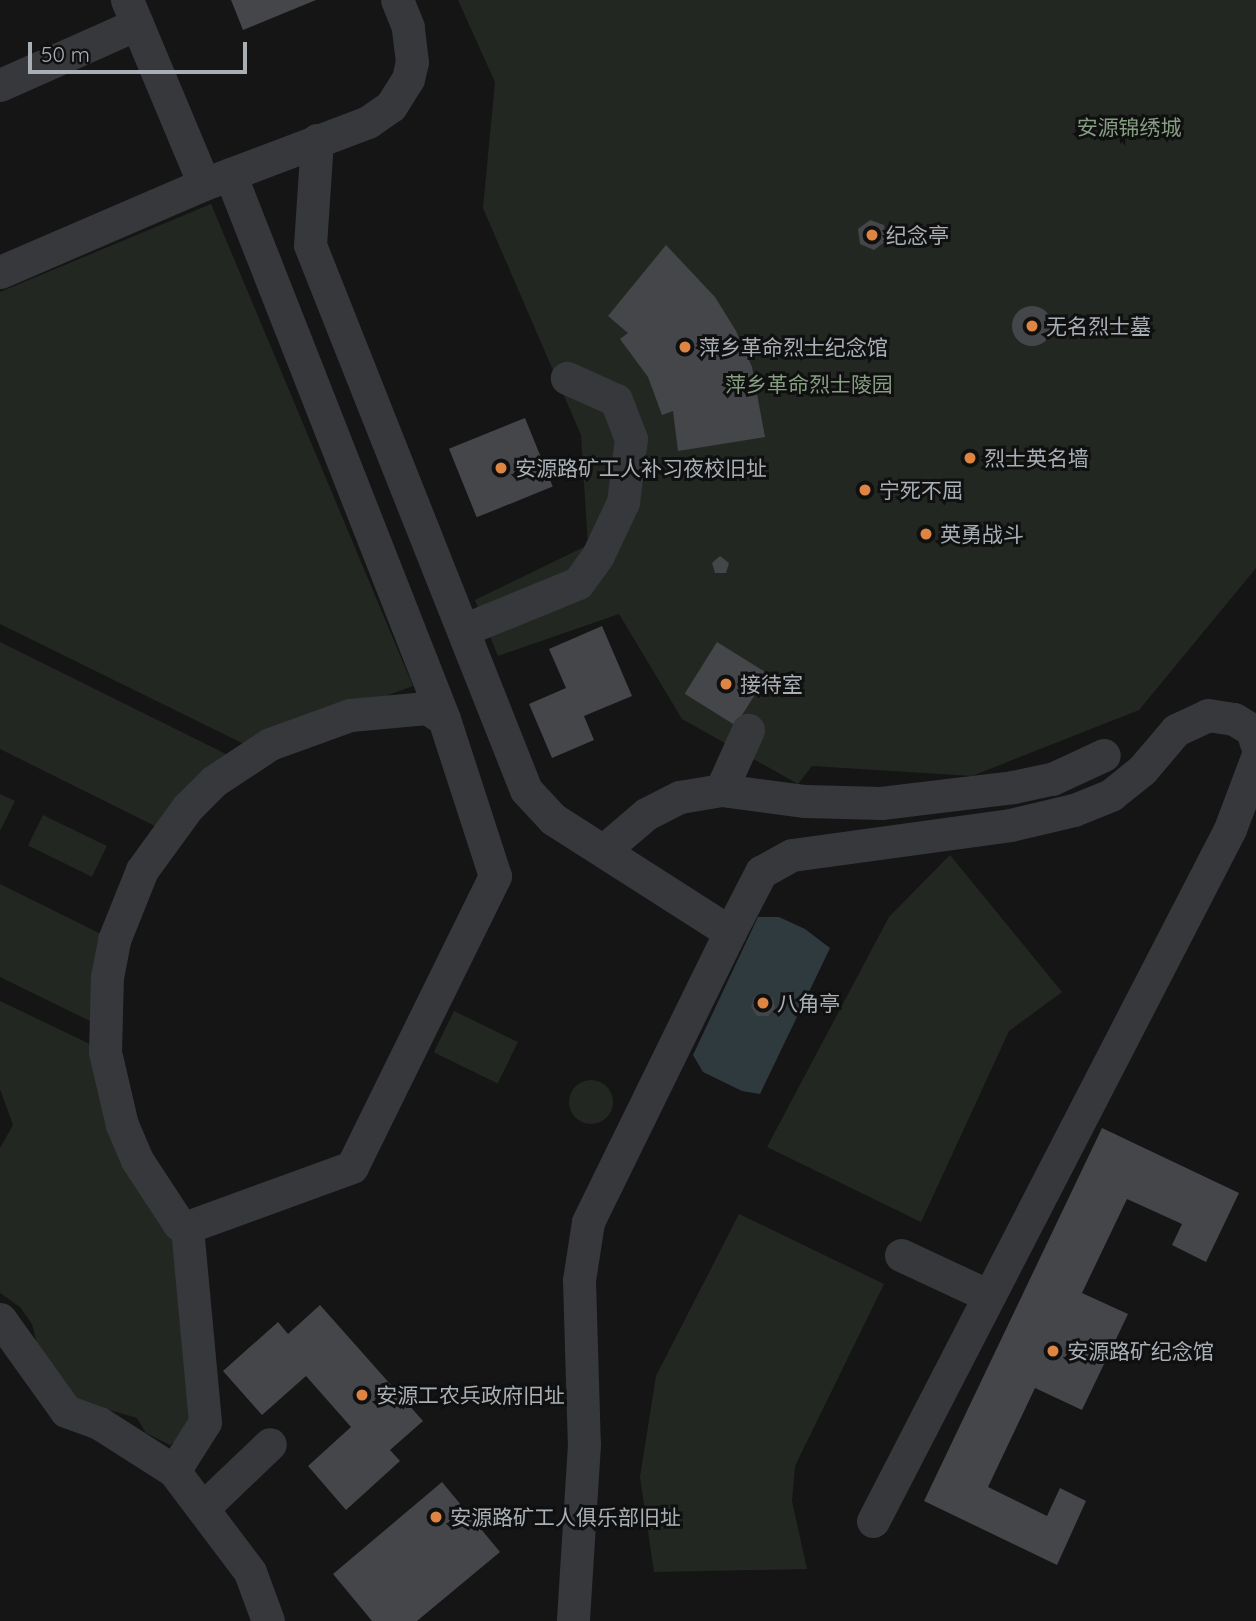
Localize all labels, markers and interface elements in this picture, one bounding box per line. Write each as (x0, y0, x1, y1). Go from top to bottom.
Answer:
scale bar (32, 28, 250, 72)
text: 50 m (41, 41, 90, 67)
park label: 安源锦绣城 (1077, 114, 1181, 140)
place label: 纪念亭 (886, 222, 949, 248)
marker: 纪念亭 (864, 227, 880, 243)
place label: 无名烈士墓 (1046, 313, 1151, 339)
marker: 无名烈士墓 (1024, 318, 1040, 334)
place label: 萍乡革命烈士纪念馆 (699, 334, 888, 360)
marker: 萍乡革命烈士纪念馆 (677, 339, 693, 355)
park label: 萍乡革命烈士陵园 (725, 371, 893, 397)
place label: 烈士英名墙 (984, 445, 1089, 471)
marker: 烈士英名墙 (962, 450, 978, 466)
place label: 安源路矿工人补习夜校旧址 (515, 455, 767, 481)
marker: 安源路矿工人补习夜校旧址 (493, 460, 509, 476)
place label: 宁死不屈 (879, 477, 963, 503)
marker: 宁死不屈 (857, 482, 873, 498)
place label: 英勇战斗 (940, 521, 1024, 547)
marker: 英勇战斗 (918, 526, 934, 542)
place label: 接待室 (740, 671, 803, 697)
marker: 接待室 (718, 676, 734, 692)
place label: 八角亭 (777, 990, 840, 1016)
marker: 八角亭 (755, 995, 771, 1011)
place label: 安源路矿纪念馆 (1067, 1338, 1214, 1364)
marker: 安源路矿纪念馆 (1045, 1343, 1061, 1359)
place label: 安源工农兵政府旧址 (376, 1382, 565, 1408)
marker: 安源工农兵政府旧址 (354, 1387, 370, 1403)
place label: 安源路矿工人俱乐部旧址 (450, 1504, 681, 1530)
marker: 安源路矿工人俱乐部旧址 (428, 1509, 444, 1525)

